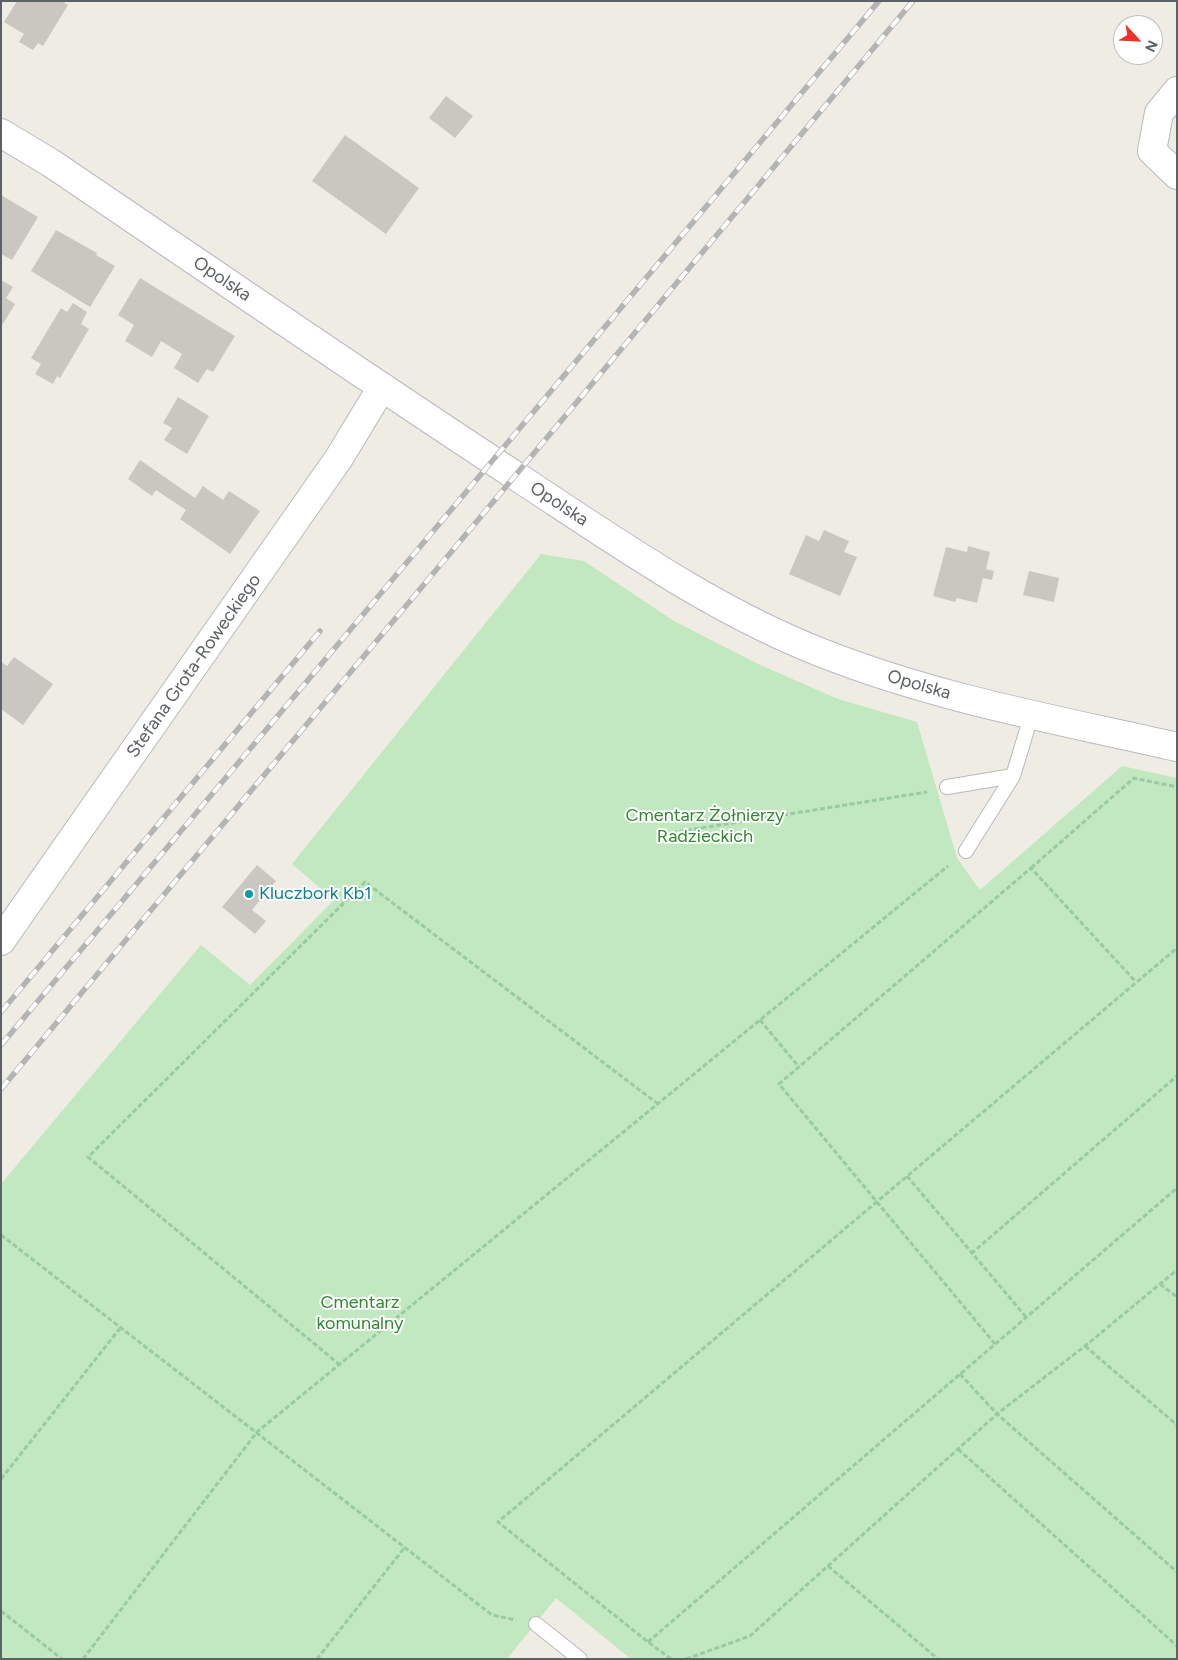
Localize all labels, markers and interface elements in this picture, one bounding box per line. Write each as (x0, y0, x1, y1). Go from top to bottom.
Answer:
north arrow (1113, 15, 1163, 65)
text: N (1141, 38, 1161, 55)
street label: Opolska (189, 252, 255, 306)
street label: Opolska (526, 477, 592, 531)
street label: Stefana Grota-Roweckiego (122, 570, 266, 762)
street label: Opolska (885, 666, 953, 704)
park label: Cmentarz Żołnierzy Radzieckich (626, 805, 784, 848)
place label: Kluczbork Kb1 (259, 883, 372, 905)
marker: Kluczbork Kb1 (243, 888, 255, 900)
park label: Cmentarz komunalny (317, 1292, 403, 1335)

